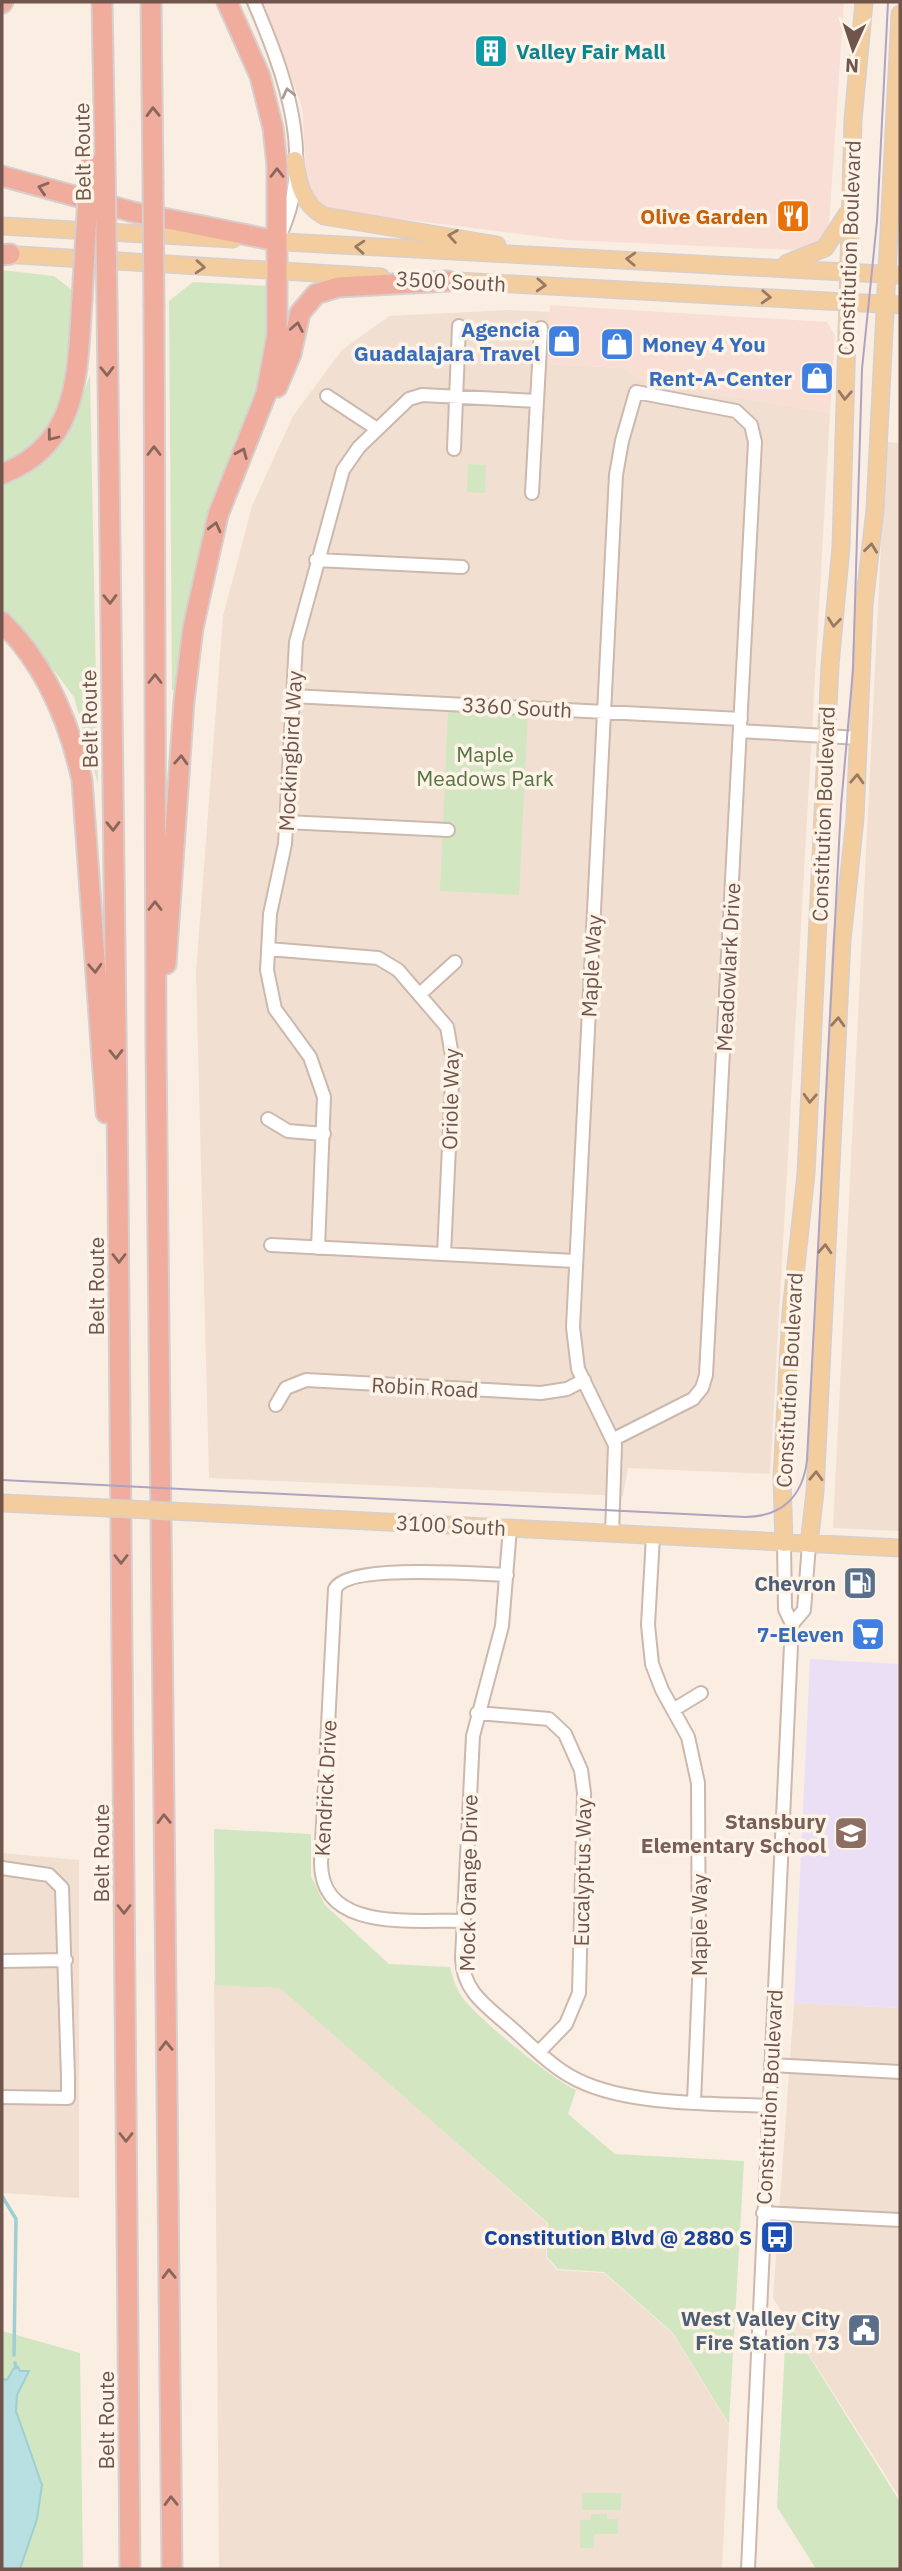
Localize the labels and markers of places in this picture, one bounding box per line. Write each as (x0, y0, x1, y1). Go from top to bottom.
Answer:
building icon: Valley Fair Mall (472, 32, 510, 70)
place label: Valley Fair Mall (516, 37, 666, 65)
restaurant icon: Olive Garden (774, 197, 812, 235)
place label: Olive Garden (640, 202, 768, 230)
place label: Agencia Guadalajara Travel (354, 315, 540, 367)
shop icon: Agencia Guadalajara Travel (545, 322, 583, 360)
shop icon: Money 4 You (598, 325, 636, 363)
place label: Money 4 You (642, 330, 766, 358)
shop icon: Rent-A-Center (798, 359, 836, 397)
place label: Rent-A-Center (649, 364, 793, 392)
fuel station icon: Chevron (841, 1564, 879, 1602)
place label: Chevron (754, 1569, 836, 1597)
supermarket icon: 7-Eleven (849, 1615, 887, 1653)
place label: 7-Eleven (757, 1620, 844, 1648)
place label: Stansbury Elementary School (641, 1807, 827, 1859)
school or university icon: Stansbury Elementary School (832, 1814, 870, 1852)
bus stop icon: Constitution Blvd @ 2880 S (758, 2218, 796, 2256)
place label: Constitution Blvd @ 2880 S (484, 2223, 752, 2251)
place label: West Valley City Fire Station 73 (681, 2304, 841, 2356)
public building icon: West Valley City Fire Station 73 (845, 2311, 883, 2349)

